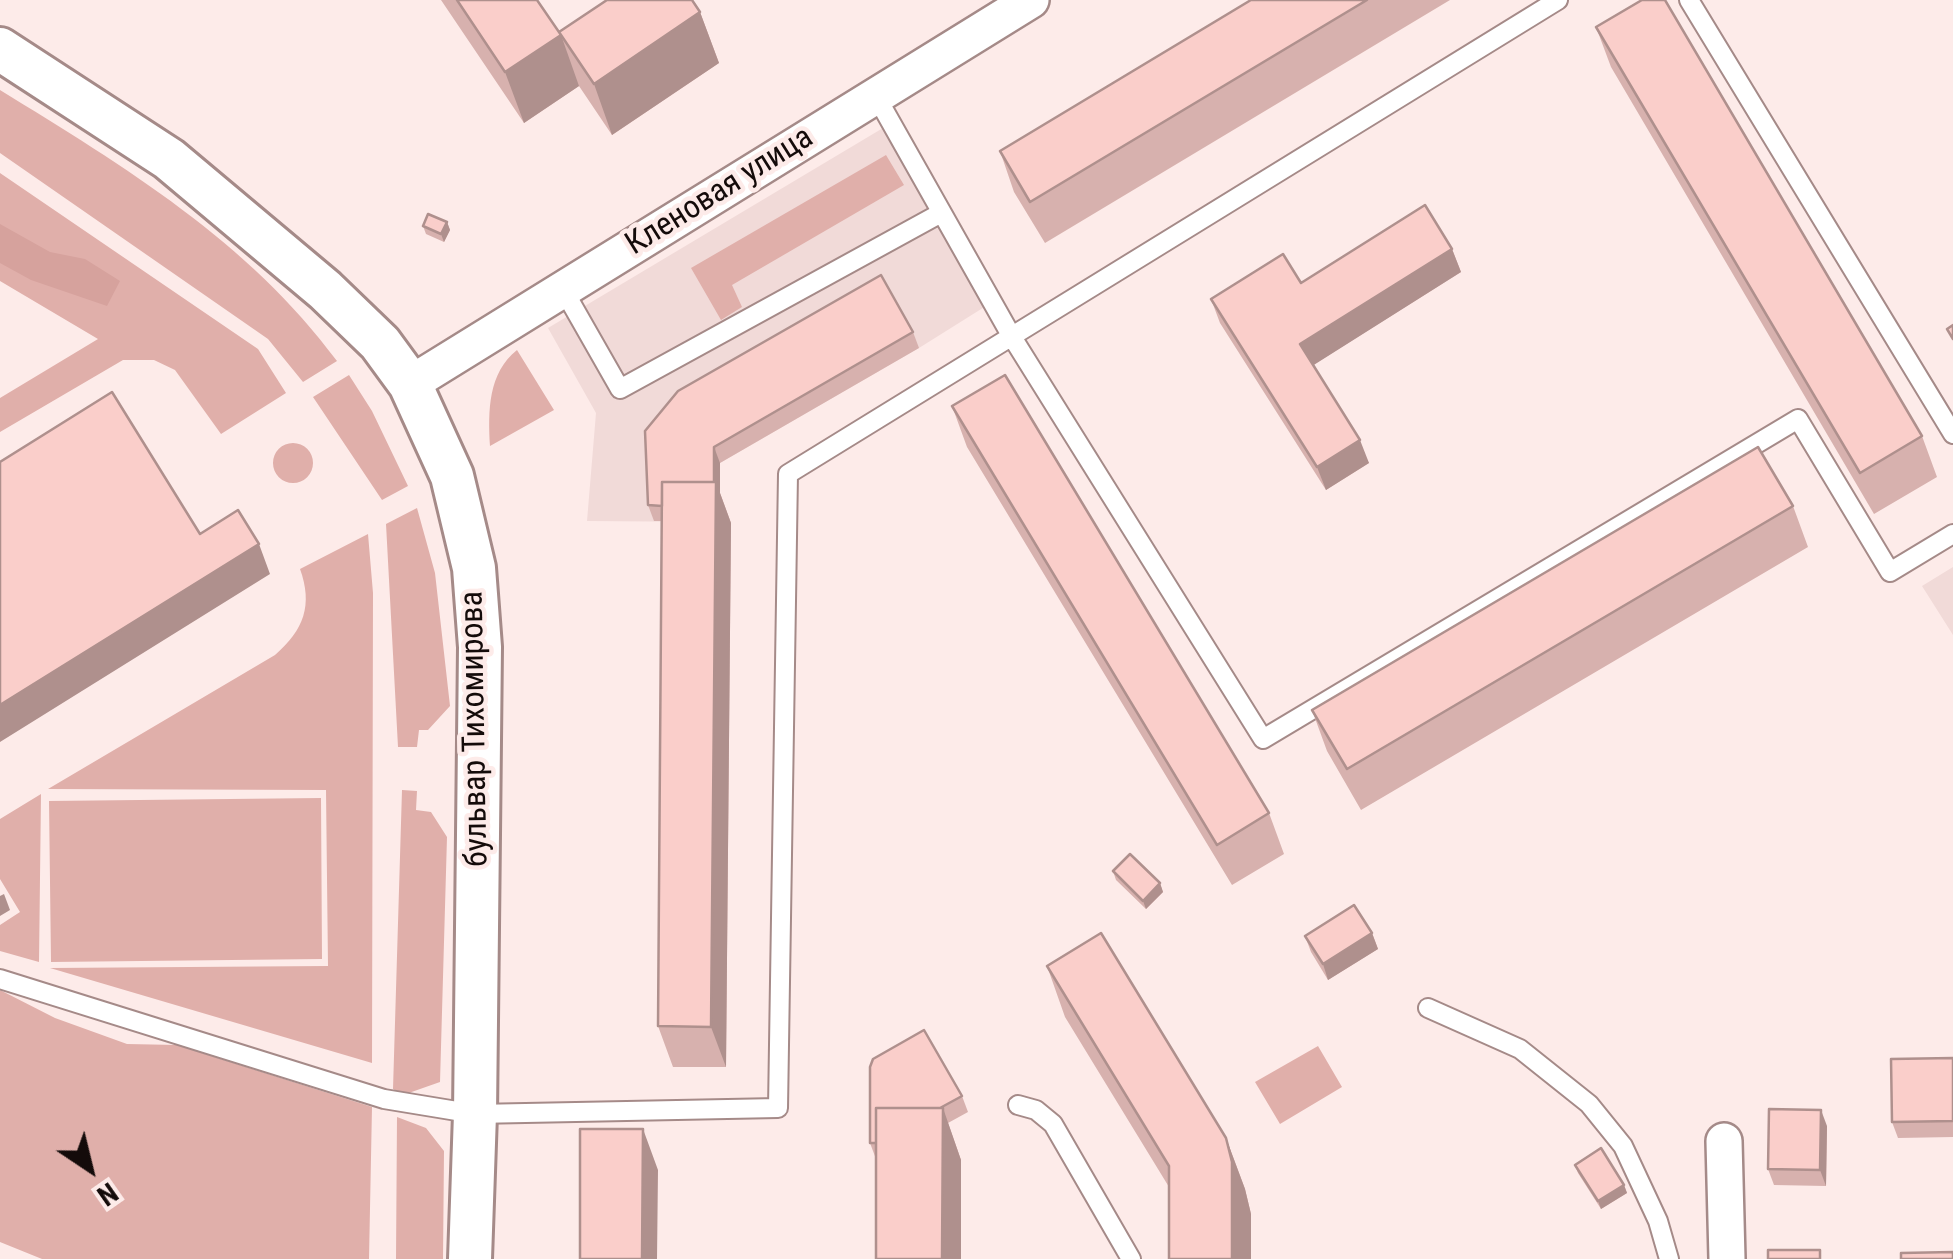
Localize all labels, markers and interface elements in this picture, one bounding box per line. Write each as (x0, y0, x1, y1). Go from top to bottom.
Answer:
street label: Кленовая улица (619, 119, 821, 265)
street label: бульвар Тихомирова (454, 591, 498, 867)
north arrow (40, 1119, 140, 1219)
text: N (91, 1176, 124, 1212)

